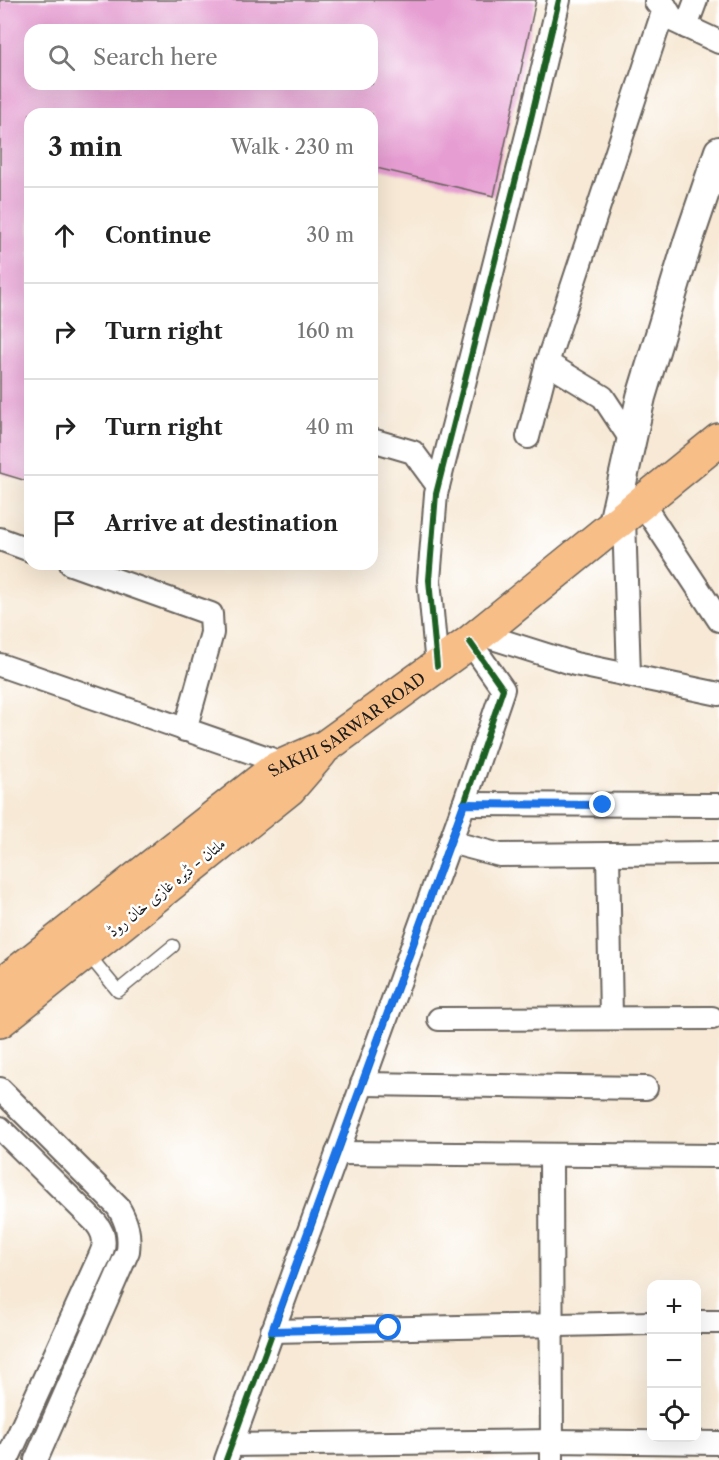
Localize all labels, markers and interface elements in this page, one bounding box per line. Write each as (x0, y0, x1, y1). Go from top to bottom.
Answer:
search box (24, 24, 378, 90)
icon: search (45, 41, 78, 74)
text: Search here (93, 44, 218, 71)
text: 3 min (48, 131, 122, 163)
text: Walk · 230 m (231, 135, 354, 159)
icon: ahead (48, 219, 81, 252)
text: Continue (105, 222, 211, 249)
text: 30 m (306, 223, 354, 247)
icon: right (48, 315, 81, 348)
text: Turn right (105, 318, 223, 345)
text: 160 m (297, 319, 354, 343)
icon: right (48, 411, 81, 444)
text: Turn right (105, 414, 223, 441)
text: 40 m (306, 415, 354, 439)
icon: arrive (48, 507, 81, 540)
text: Arrive at destination (105, 510, 338, 537)
street label: SAKHI SARWAR ROAD (264, 668, 429, 781)
route end (589, 791, 615, 817)
street label: ملتان - ڈیرہ غازی خان روڈ (103, 833, 229, 941)
map controls (647, 1280, 701, 1442)
button: + (647, 1280, 701, 1334)
route start (375, 1314, 401, 1340)
button: − (647, 1334, 701, 1388)
button: locate (647, 1388, 701, 1442)

